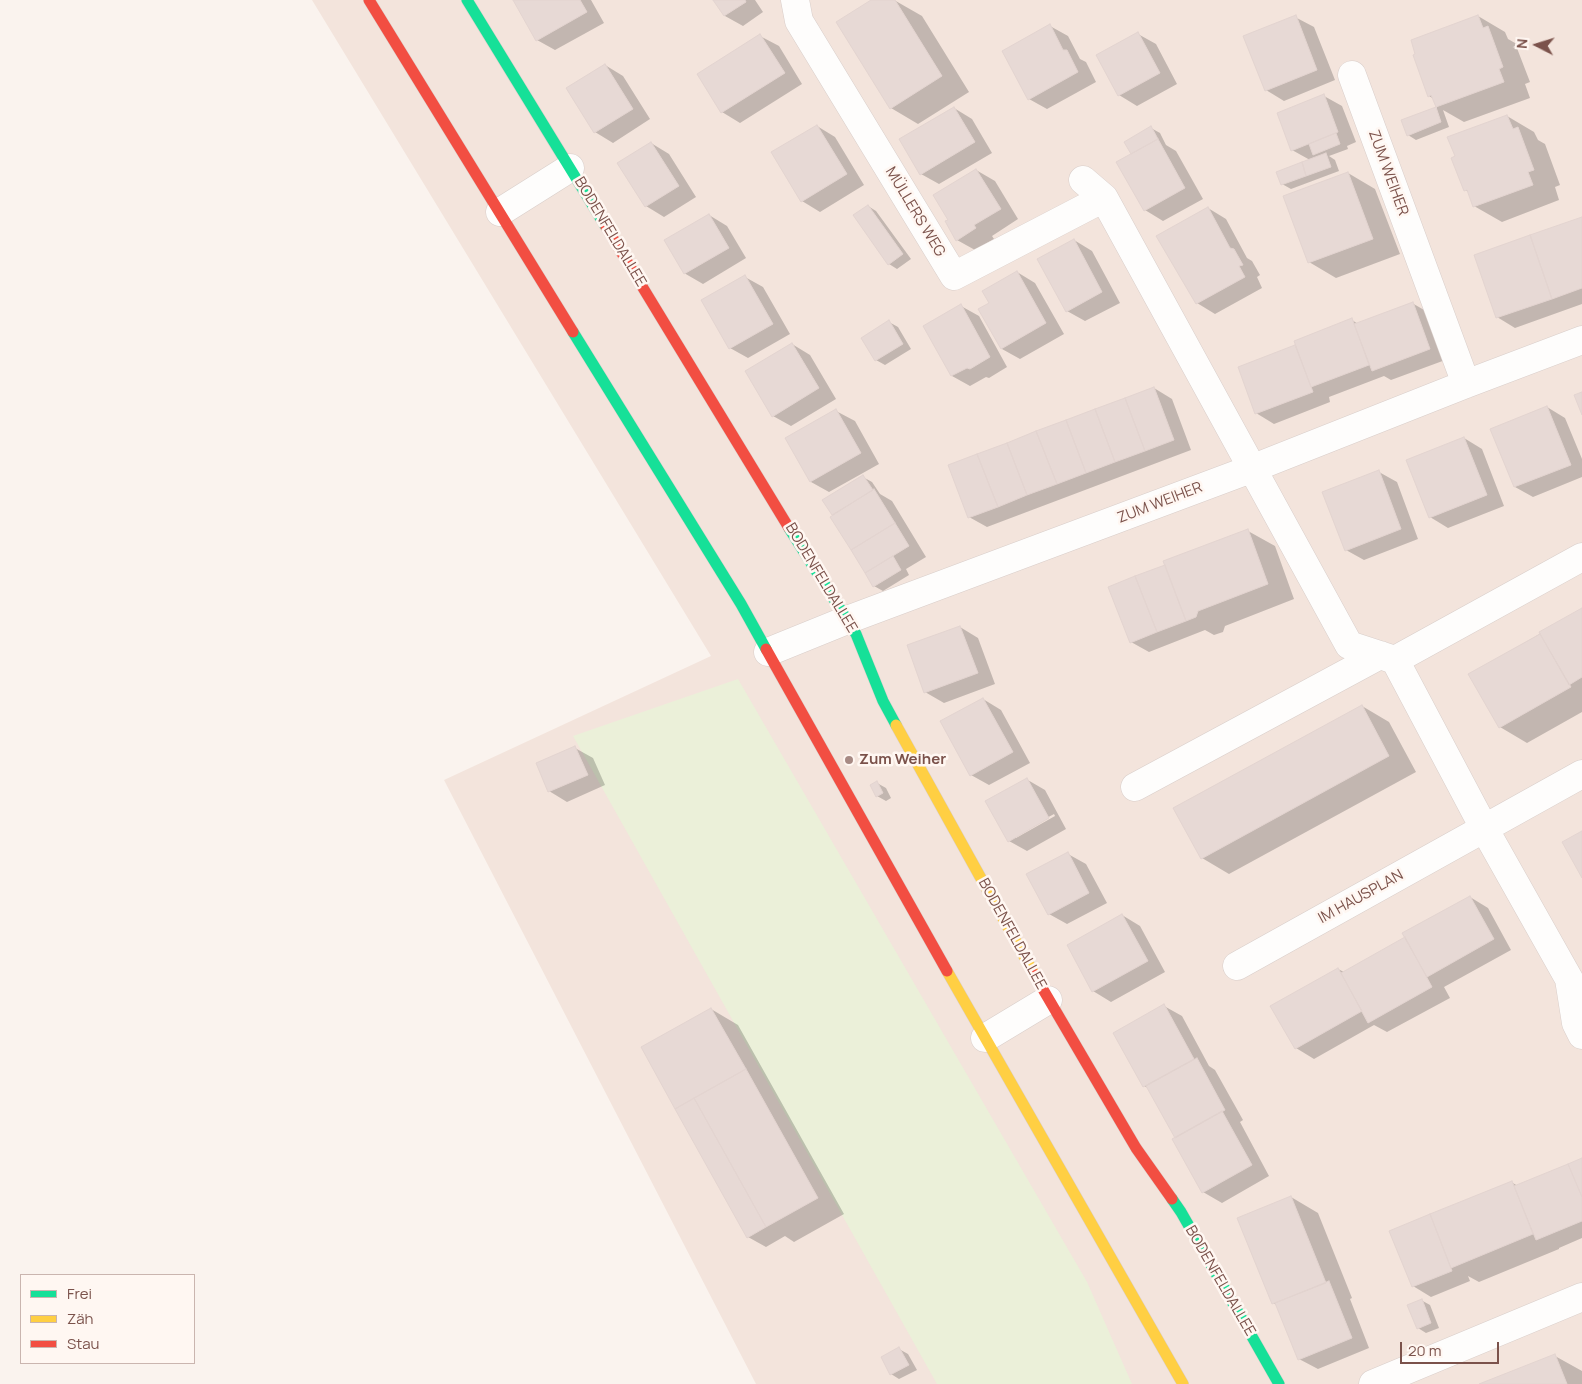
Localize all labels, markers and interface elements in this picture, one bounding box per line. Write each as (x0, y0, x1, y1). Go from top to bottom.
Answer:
north arrow (1512, 20, 1562, 70)
text: N (1512, 38, 1531, 49)
street label: ZUM WEIHER (1364, 128, 1412, 218)
street label: MÜLLERS WEG (881, 164, 949, 260)
street label: BODENFELDALLEE (570, 174, 650, 290)
street label: ZUM WEIHER (1115, 479, 1205, 527)
street label: BODENFELDALLEE (781, 520, 861, 636)
place label: Zum Weiher (859, 751, 946, 769)
marker: Zum Weiher (843, 754, 855, 766)
street label: IM HAUSPLAN (1315, 866, 1407, 928)
street label: BODENFELDALLEE (974, 875, 1050, 993)
street label: BODENFELDALLEE (1181, 1223, 1259, 1339)
legend (20, 1274, 195, 1364)
text: Frei (67, 1283, 92, 1304)
text: Zäh (67, 1308, 93, 1329)
scale bar (1402, 1332, 1501, 1364)
text: Stau (67, 1333, 100, 1354)
text: 20 m (1408, 1340, 1441, 1361)

